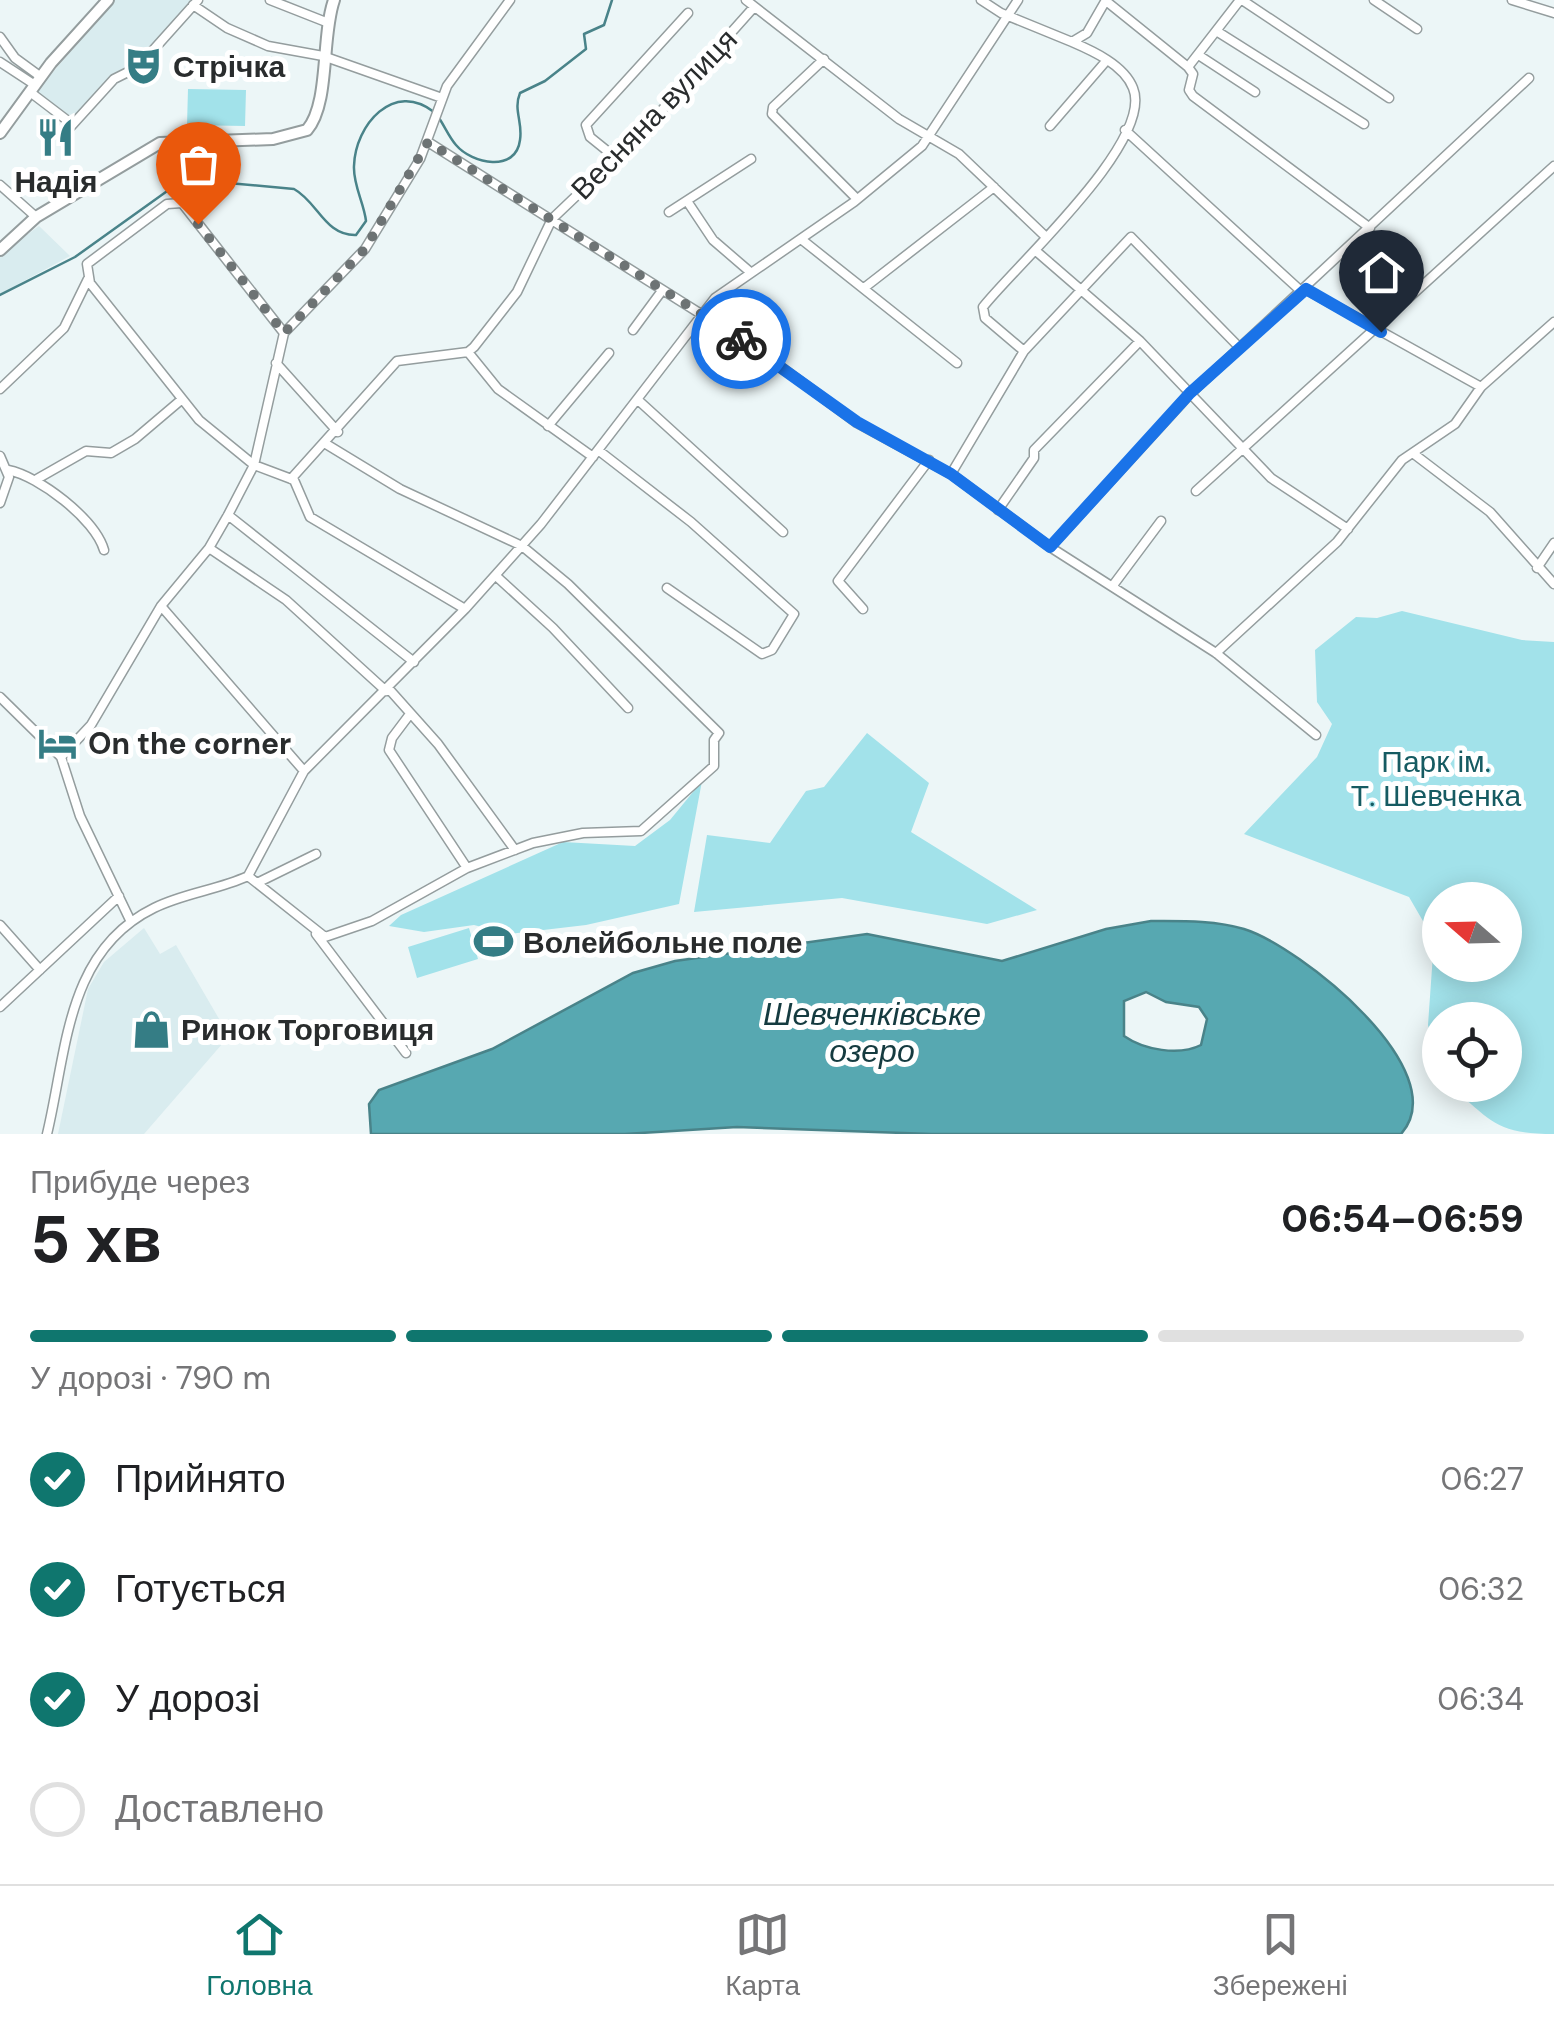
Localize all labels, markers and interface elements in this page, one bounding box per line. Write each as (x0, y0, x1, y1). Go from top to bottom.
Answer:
street label: Весняна вулиця (562, 20, 746, 208)
theatre icon: Стрічка (122, 45, 164, 87)
place label: Стрічка (173, 47, 285, 86)
restaurant icon: Надія (35, 116, 77, 158)
pin (156, 122, 241, 225)
icon: bag (171, 137, 226, 192)
place label: Надія (14, 162, 98, 201)
pin (1339, 230, 1424, 333)
icon: home (1354, 245, 1409, 300)
courier (691, 289, 791, 389)
icon: bike (714, 312, 769, 367)
hotel icon: On the corner (37, 722, 79, 764)
place label: On the corner (88, 724, 291, 763)
park label: Парк ім. Т. Шевченка (1351, 742, 1521, 815)
north arrow (1422, 882, 1522, 982)
map controls (1422, 882, 1522, 1102)
sports icon: Волейбольне поле (472, 921, 514, 963)
place label: Волейбольне поле (523, 923, 803, 962)
water label: Шевченківське озеро (763, 993, 981, 1072)
button: locate (1422, 1002, 1522, 1102)
shop icon: Ринок Торговиця (130, 1008, 172, 1050)
place label: Ринок Торговиця (181, 1010, 434, 1049)
text: Прибуде через (30, 1161, 250, 1203)
text: 06:54–06:59 (1281, 1194, 1524, 1244)
text: 5 хв (30, 1198, 162, 1282)
text: У дорозі · 790 m (30, 1357, 271, 1399)
icon: check (30, 1452, 85, 1507)
text: Прийнято (115, 1454, 286, 1504)
text: 06:27 (1441, 1458, 1524, 1500)
icon: check (30, 1562, 85, 1617)
text: Готується (115, 1564, 286, 1614)
text: 06:32 (1438, 1568, 1524, 1610)
icon: check (30, 1672, 85, 1727)
text: У дорозі (115, 1674, 260, 1724)
text: 06:34 (1437, 1678, 1524, 1720)
text: Доставлено (115, 1784, 324, 1834)
tab: Головна (206, 1907, 313, 2004)
tab: Карта (725, 1907, 800, 2004)
tab: Збережені (1213, 1907, 1348, 2004)

